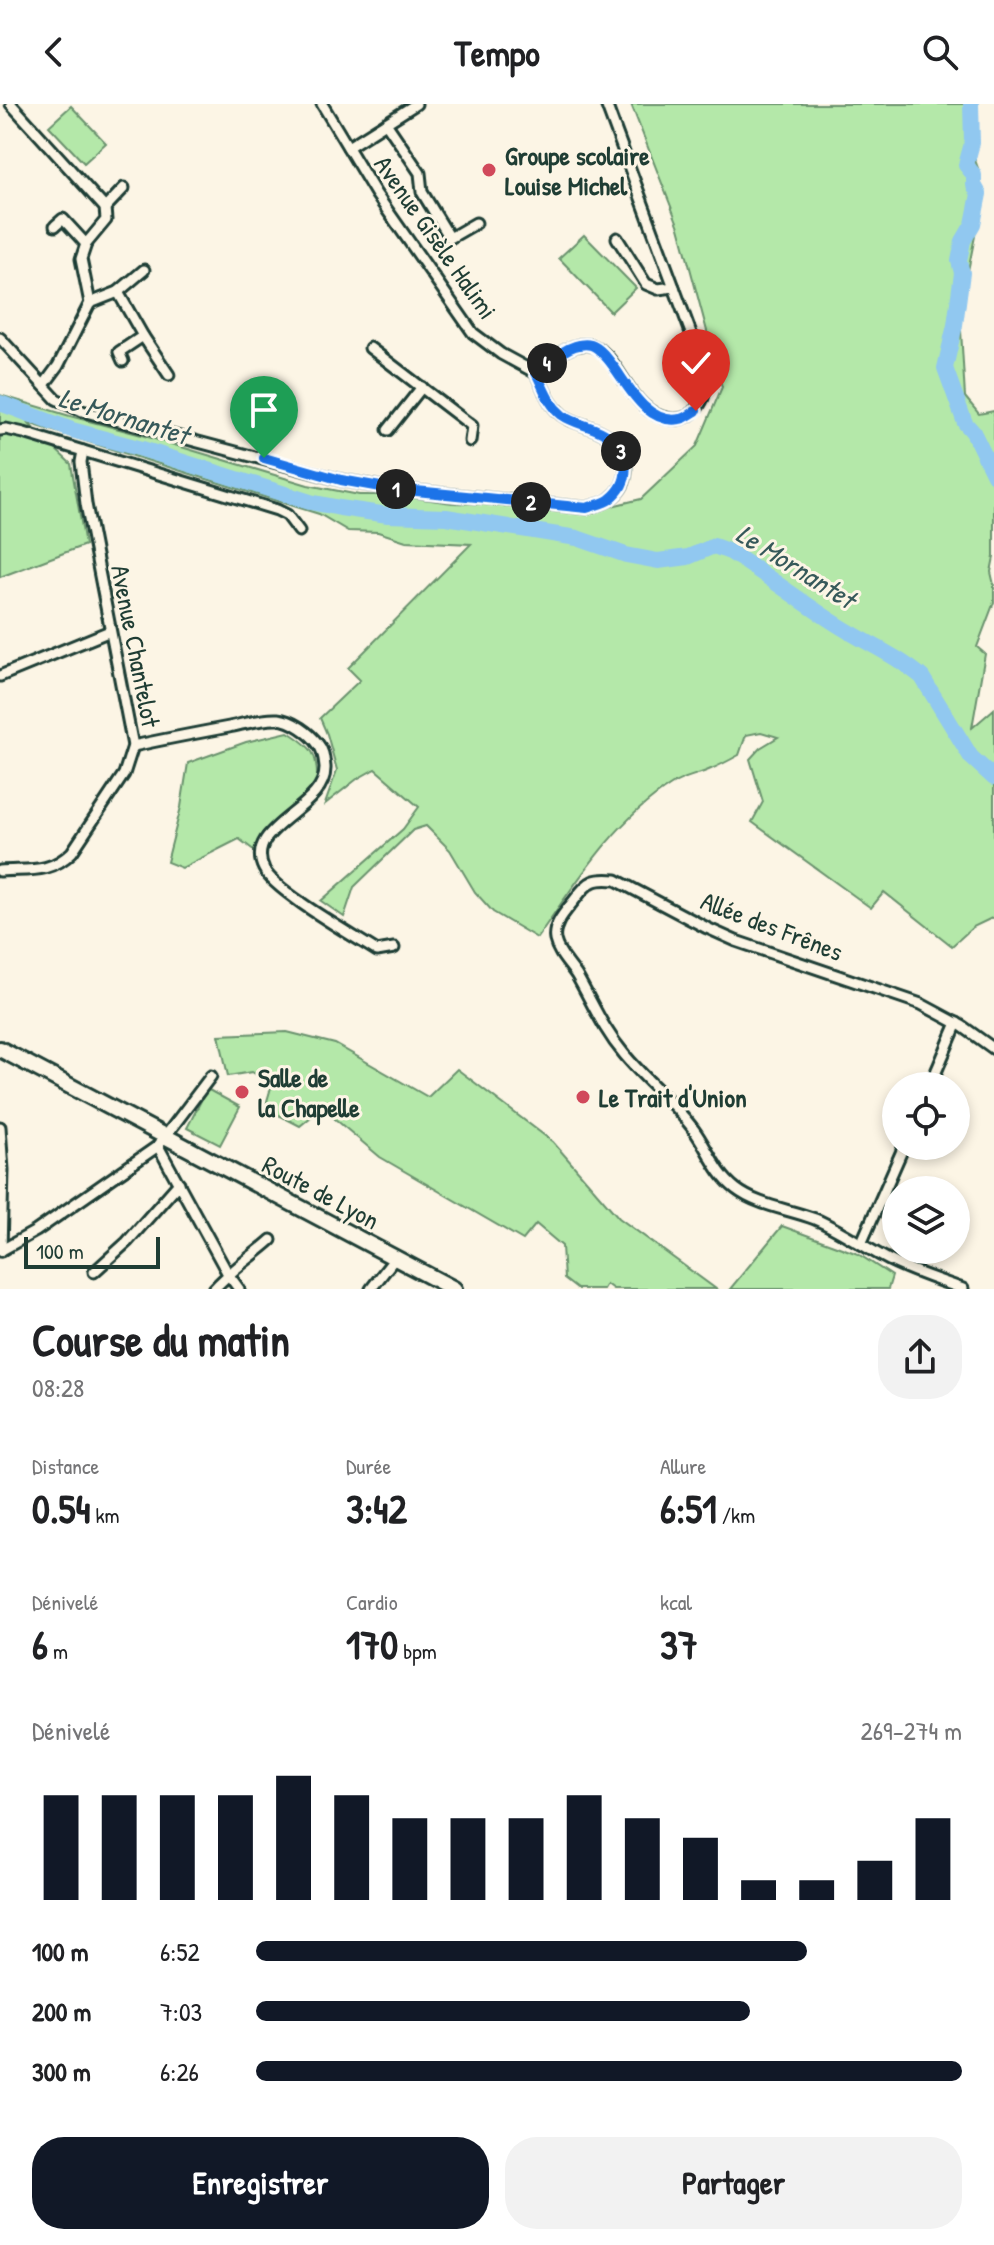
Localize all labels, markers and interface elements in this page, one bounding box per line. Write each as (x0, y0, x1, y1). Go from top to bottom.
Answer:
text: Tempo (454, 28, 540, 77)
icon: back (32, 30, 76, 74)
icon: search (918, 30, 962, 74)
place label: Groupe scolaire Louise Michel (505, 138, 650, 203)
street label: Avenue Gisèle Halimi (366, 148, 506, 326)
marker: Groupe scolaire Louise Michel (480, 161, 498, 179)
pin (662, 329, 730, 411)
icon: check (674, 341, 718, 385)
pin: 4 (527, 343, 567, 383)
text: 4 (543, 348, 551, 378)
pin (230, 376, 298, 458)
water label: Le Mornantet (55, 378, 198, 455)
icon: arrive (242, 388, 286, 432)
pin: 3 (601, 431, 641, 471)
text: 3 (616, 436, 626, 466)
pin: 1 (376, 469, 416, 509)
text: 1 (392, 474, 400, 504)
pin: 2 (511, 482, 551, 522)
text: 2 (526, 487, 536, 517)
water label: Le Mornantet (729, 515, 866, 620)
street label: Avenue Chantelot (103, 562, 169, 731)
street label: Allée des Frênes (696, 883, 848, 969)
place label: Salle de la Chapelle (258, 1060, 360, 1126)
map controls (882, 1072, 970, 1264)
button: locate (882, 1072, 970, 1160)
place label: Le Trait d'Union (599, 1080, 747, 1115)
marker: Salle de la Chapelle (233, 1083, 251, 1101)
marker: Le Trait d'Union (574, 1088, 592, 1106)
street label: Route de Lyon (257, 1147, 385, 1237)
button: layers (882, 1176, 970, 1264)
scale bar (24, 1233, 160, 1269)
text: 100 m (36, 1236, 84, 1266)
text: Course du matin (32, 1310, 290, 1370)
button: share (878, 1315, 962, 1399)
text: 08:28 (32, 1370, 84, 1405)
text: Distance (32, 1451, 99, 1481)
text: Durée (346, 1451, 391, 1481)
text: Allure (660, 1451, 706, 1481)
text: 0.54 (32, 1481, 90, 1535)
text: 3:42 (346, 1481, 407, 1535)
text: 6:51 (660, 1481, 717, 1535)
text: km (90, 1500, 120, 1530)
text: /km (717, 1500, 755, 1530)
text: Dénivelé (32, 1587, 98, 1617)
text: Cardio (346, 1587, 398, 1617)
text: kcal (660, 1587, 692, 1617)
text: 6 (32, 1617, 48, 1671)
text: 170 (346, 1617, 398, 1671)
text: 37 (660, 1617, 698, 1671)
text: m (48, 1636, 68, 1666)
text: bpm (398, 1636, 437, 1666)
text: Dénivelé (32, 1713, 110, 1748)
text: 269–274 m (861, 1713, 962, 1748)
text: 100 m (32, 1934, 88, 1969)
text: 6:52 (160, 1934, 200, 1969)
text: 200 m (32, 1994, 91, 2029)
text: 7:03 (160, 1994, 202, 2029)
text: 300 m (32, 2054, 91, 2089)
text: 6:26 (160, 2054, 199, 2089)
button: Enregistrer (32, 2137, 489, 2229)
button: Partager (505, 2137, 962, 2229)

